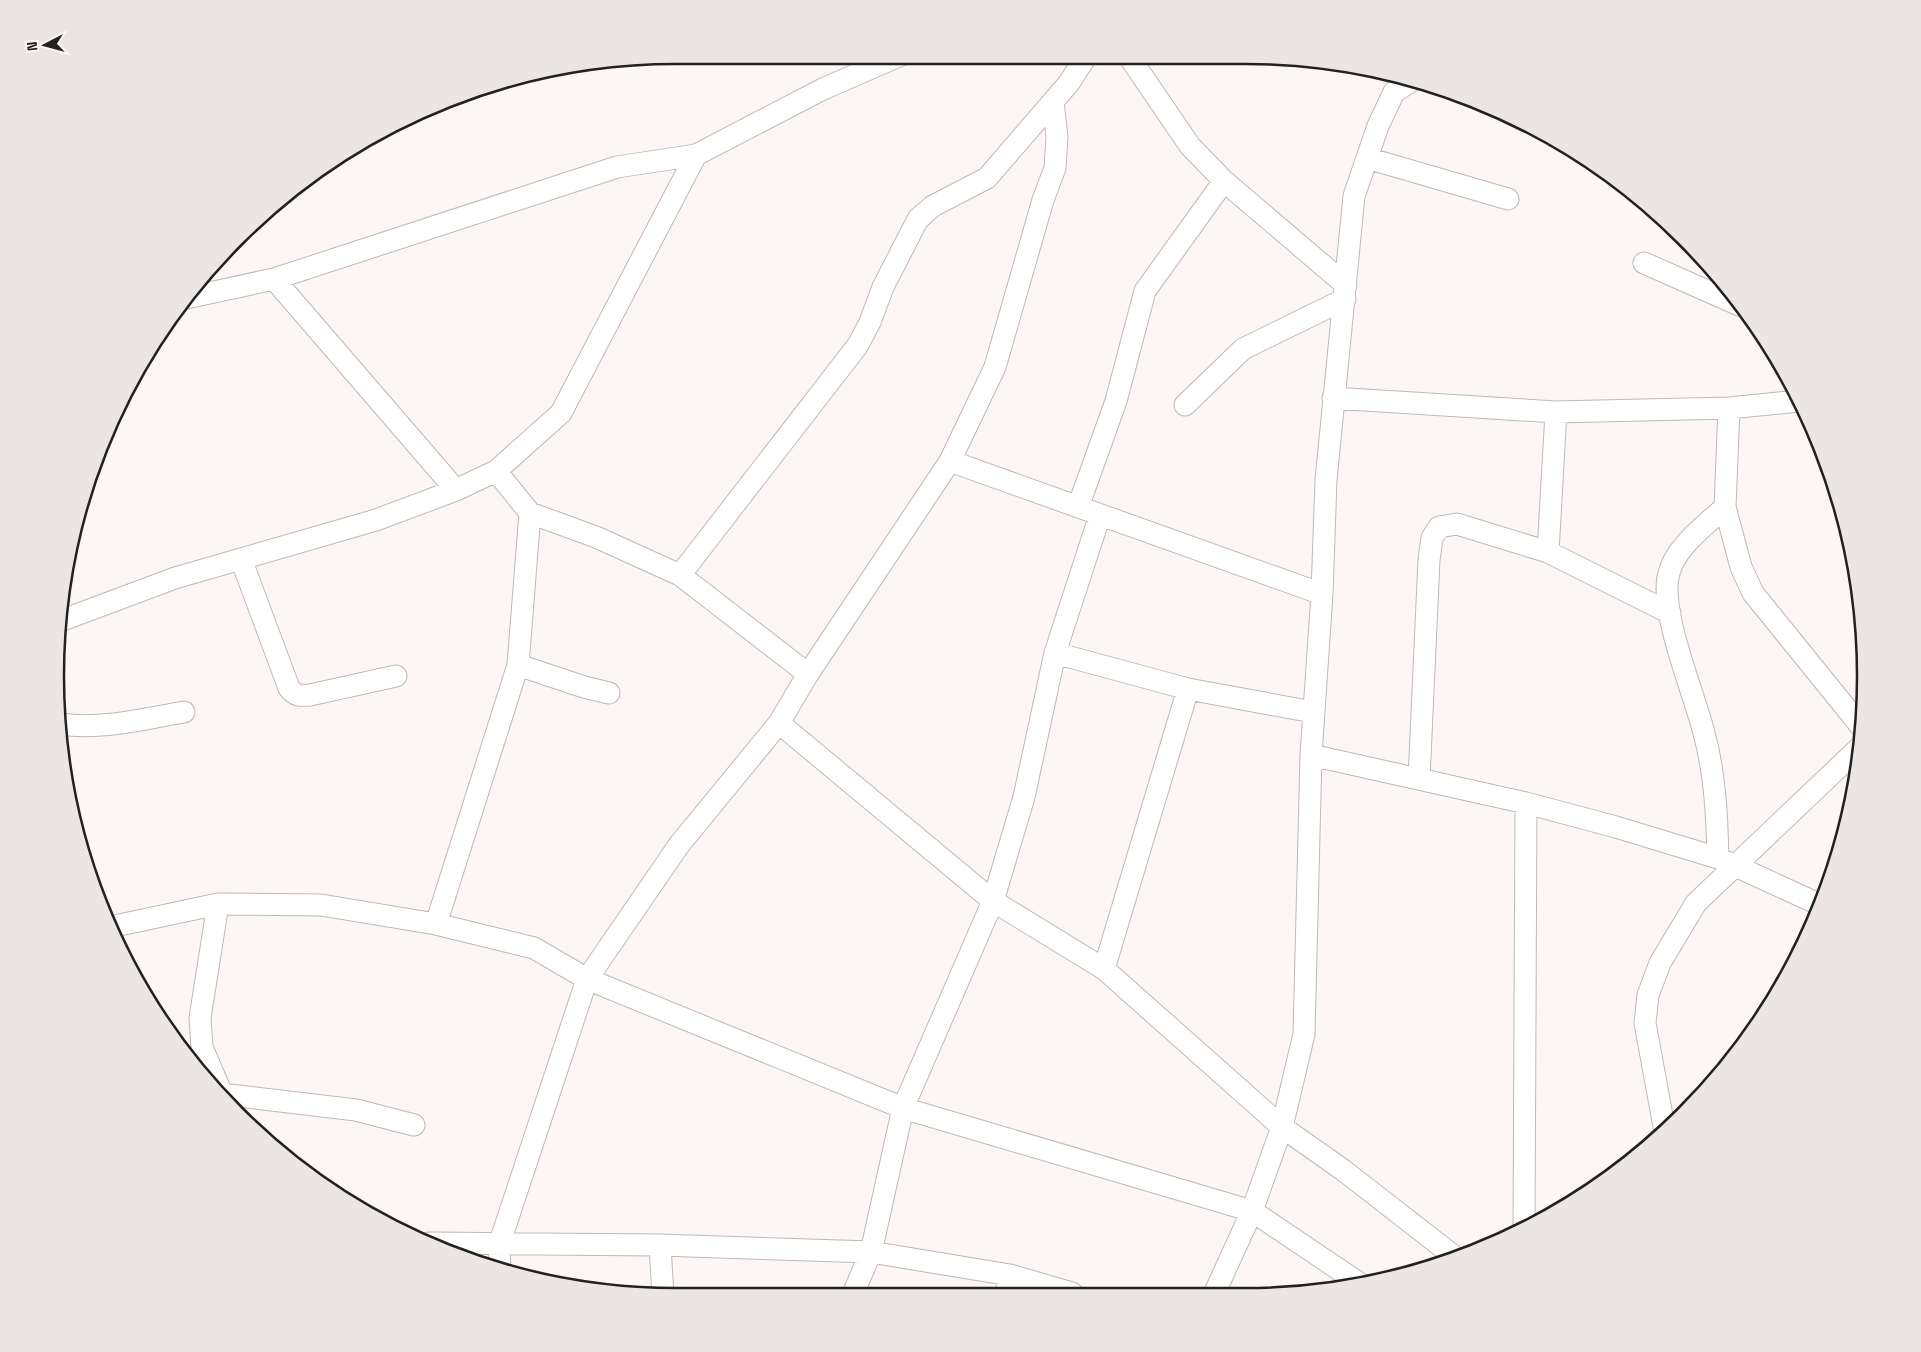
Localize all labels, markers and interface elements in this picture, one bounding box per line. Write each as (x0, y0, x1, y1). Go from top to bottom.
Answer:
north arrow (20, 20, 70, 70)
text: N (23, 41, 42, 52)

